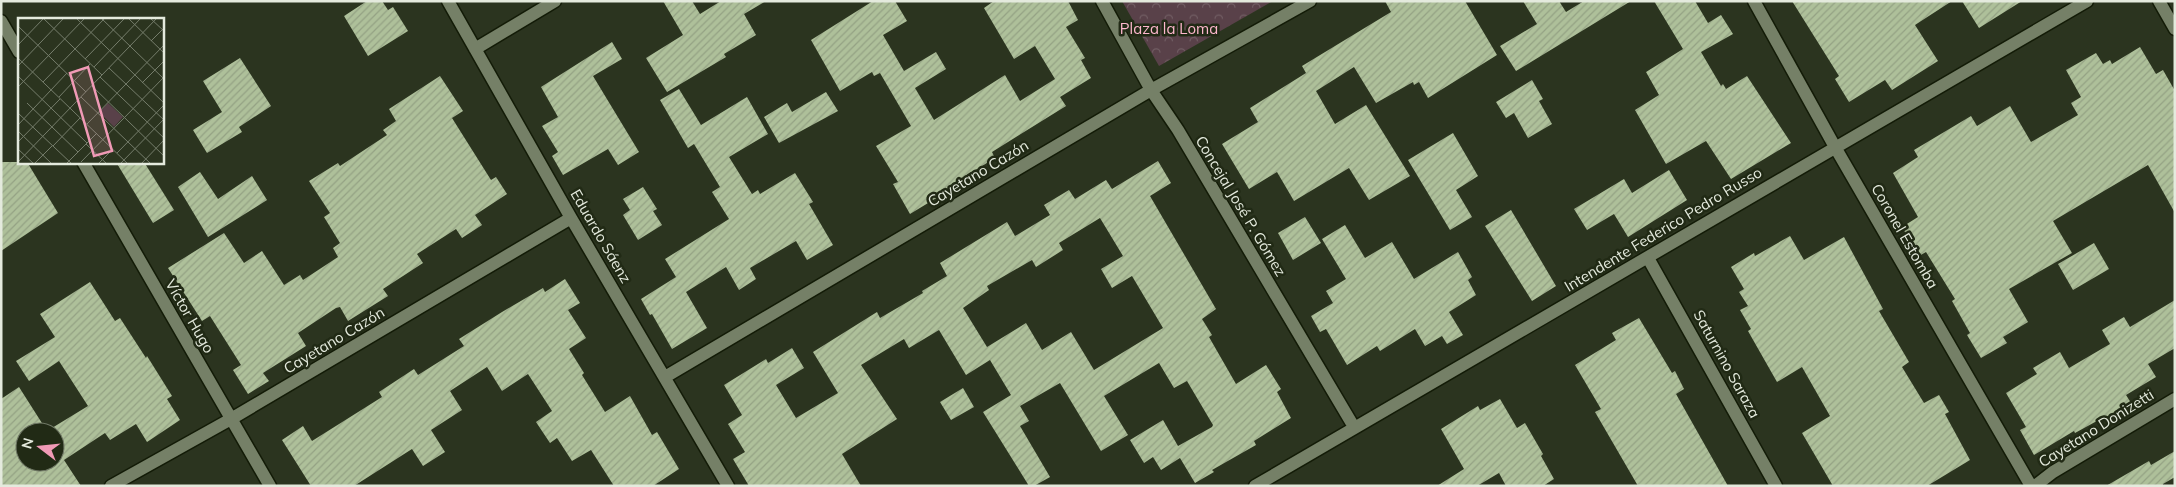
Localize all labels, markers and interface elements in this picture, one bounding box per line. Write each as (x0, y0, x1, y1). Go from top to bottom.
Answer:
inset map (18, 18, 164, 164)
park label: Plaza la Loma (1120, 19, 1218, 38)
street label: Concejal José P. Gómez (1192, 132, 1291, 280)
street label: Cayetano Cazón (924, 135, 1032, 211)
street label: Intendente Federico Pedro Russo (1561, 162, 1765, 296)
street label: Coronel Estomba (1867, 180, 1943, 292)
street label: Eduardo Sáenz (566, 186, 636, 287)
street label: Víctor Hugo (161, 276, 219, 356)
street label: Cayetano Cazón (280, 302, 388, 378)
street label: Saturnino Saraza (1689, 307, 1765, 421)
street label: Cayetano Donizetti (2035, 385, 2157, 471)
north arrow (15, 422, 65, 472)
text: N (17, 436, 38, 451)

